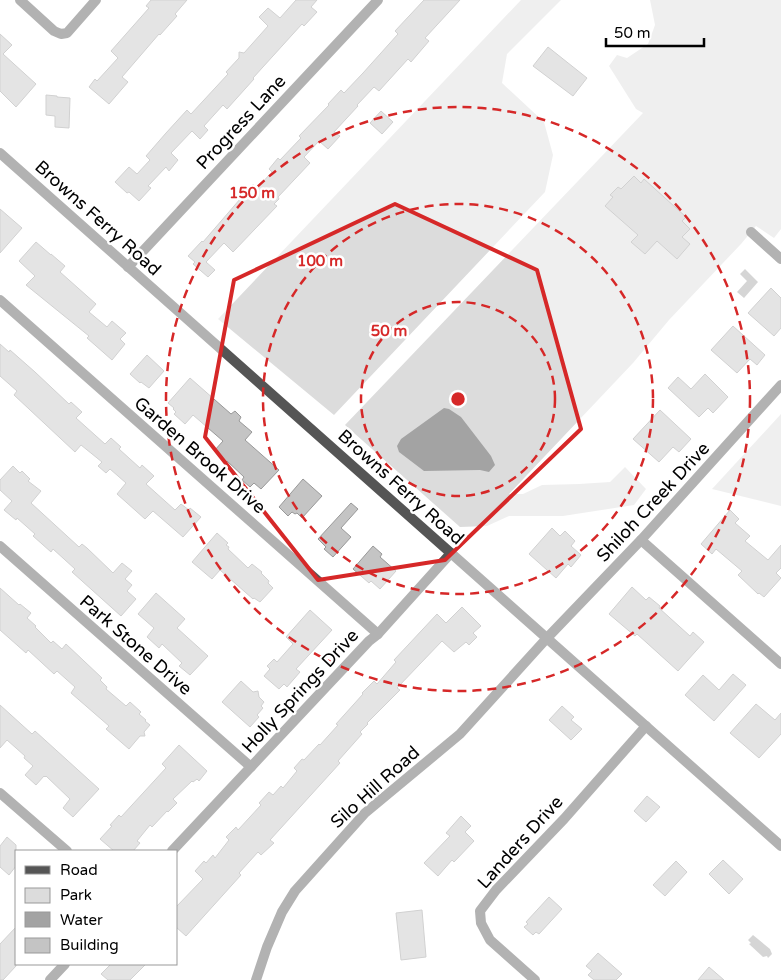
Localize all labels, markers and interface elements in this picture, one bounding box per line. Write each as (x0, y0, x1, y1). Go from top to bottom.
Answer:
scale bar (606, 15, 704, 47)
text: 50 m (614, 24, 651, 42)
street label: Progress Lane (192, 70, 290, 174)
street label: Browns Ferry Road (30, 156, 166, 280)
text: 150 m (229, 184, 275, 202)
text: 100 m (297, 252, 343, 270)
text: 50 m (371, 322, 407, 340)
centre of rings (449, 390, 467, 408)
street label: Garden Brook Drive (130, 392, 270, 518)
street label: Browns Ferry Road (333, 425, 469, 549)
street label: Shiloh Creek Drive (592, 438, 714, 566)
street label: Park Stone Drive (75, 590, 197, 700)
street label: Holly Springs Drive (237, 625, 363, 757)
street label: Silo Hill Road (326, 741, 424, 833)
street label: Landers Drive (472, 791, 568, 893)
legend (15, 850, 178, 965)
text: Road (60, 861, 98, 879)
text: Park (60, 886, 92, 904)
text: Water (60, 911, 103, 929)
text: Building (60, 936, 119, 954)

